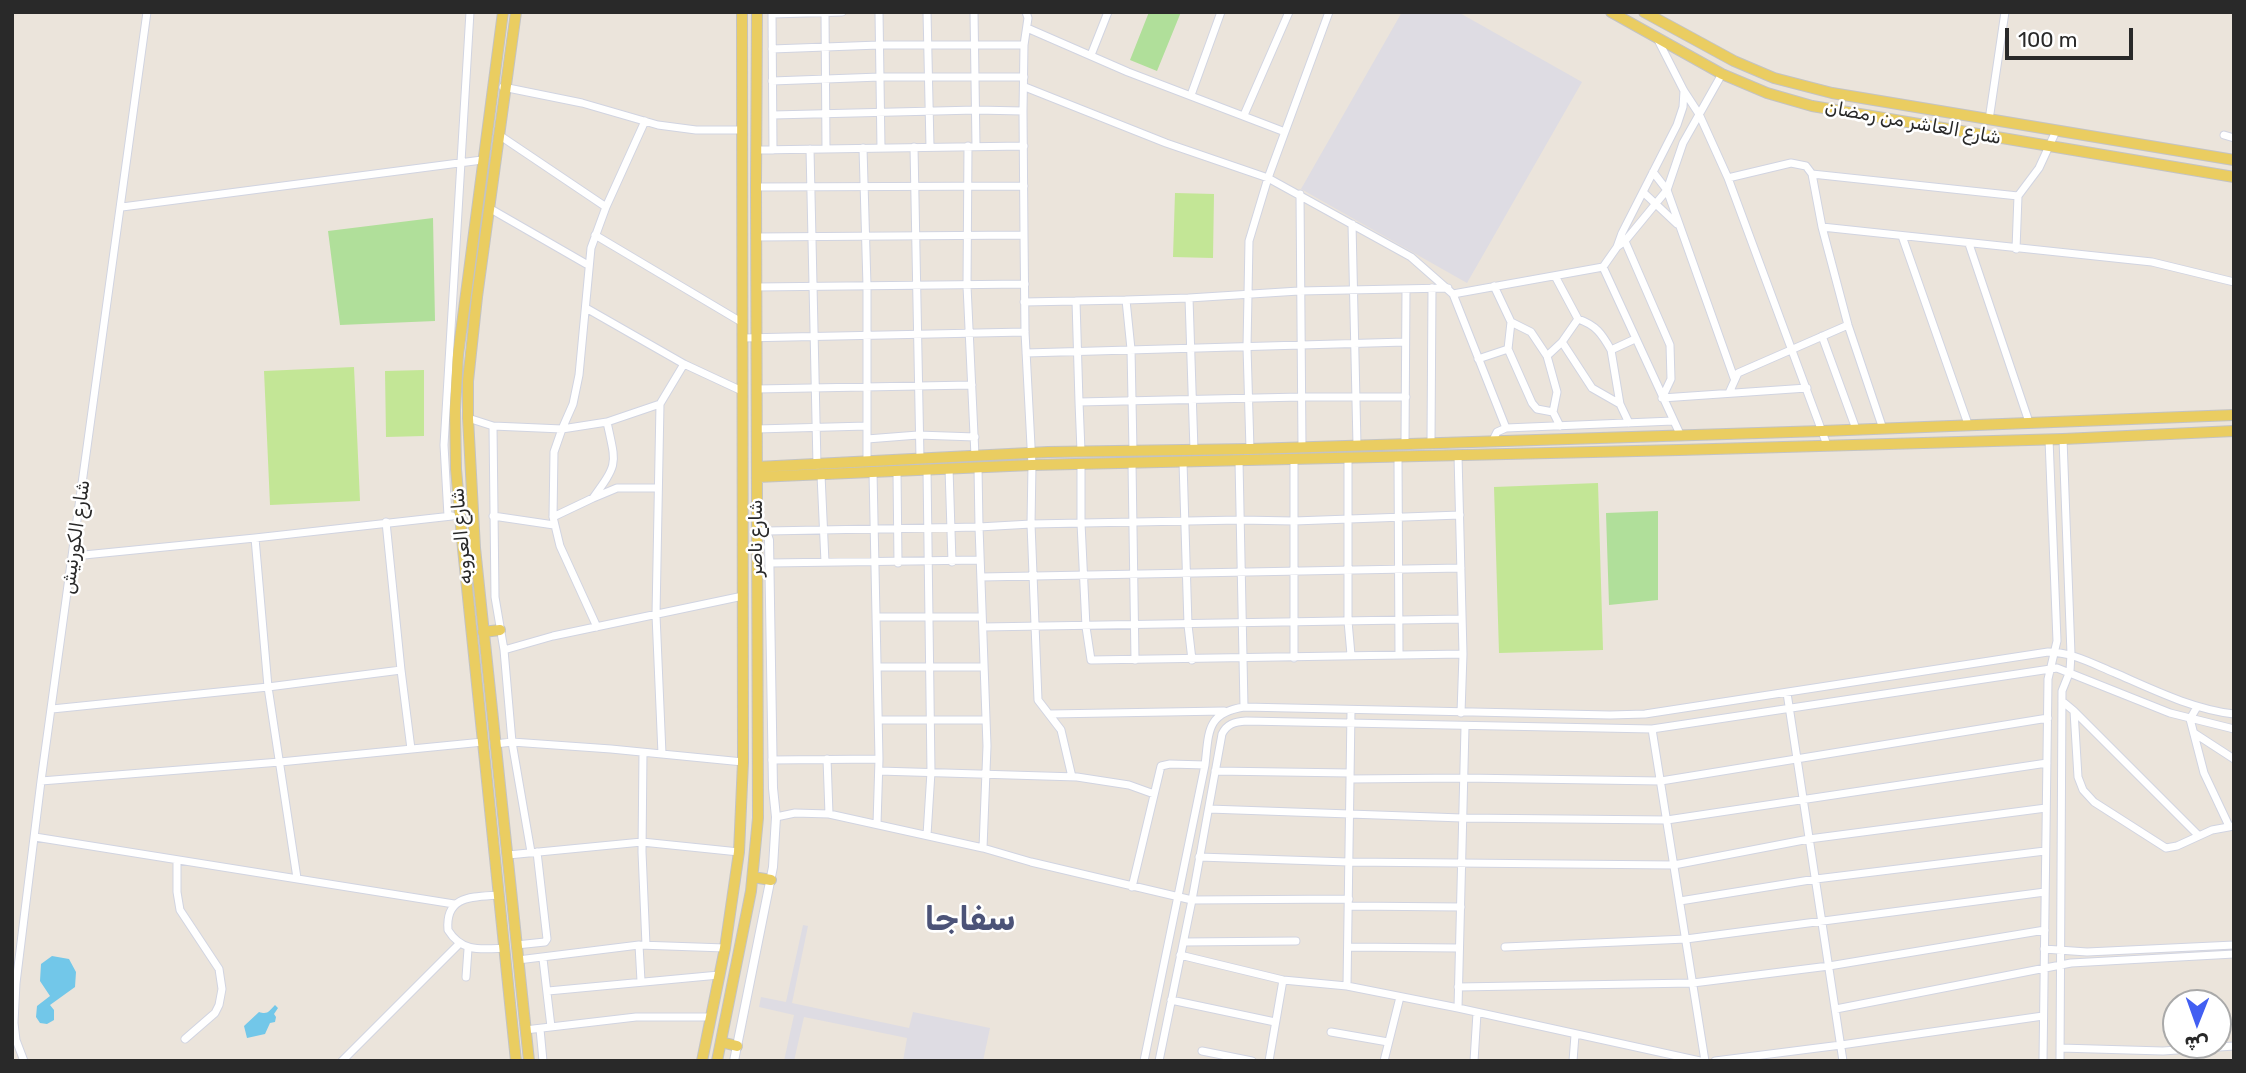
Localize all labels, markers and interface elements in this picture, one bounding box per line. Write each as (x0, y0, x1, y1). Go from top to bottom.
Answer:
scale bar (2008, 14, 2136, 58)
text: 100 m (2018, 27, 2077, 52)
street label: شارع العاشر من رمضان (1823, 96, 2003, 150)
street label: شارع الكورنيش (57, 479, 95, 595)
street label: شارع العروبه (446, 487, 478, 585)
street label: شارع ناصر (746, 500, 768, 576)
district label: سفاجا (924, 900, 1016, 940)
north arrow (2162, 989, 2232, 1059)
text: ش (2184, 1032, 2209, 1055)

